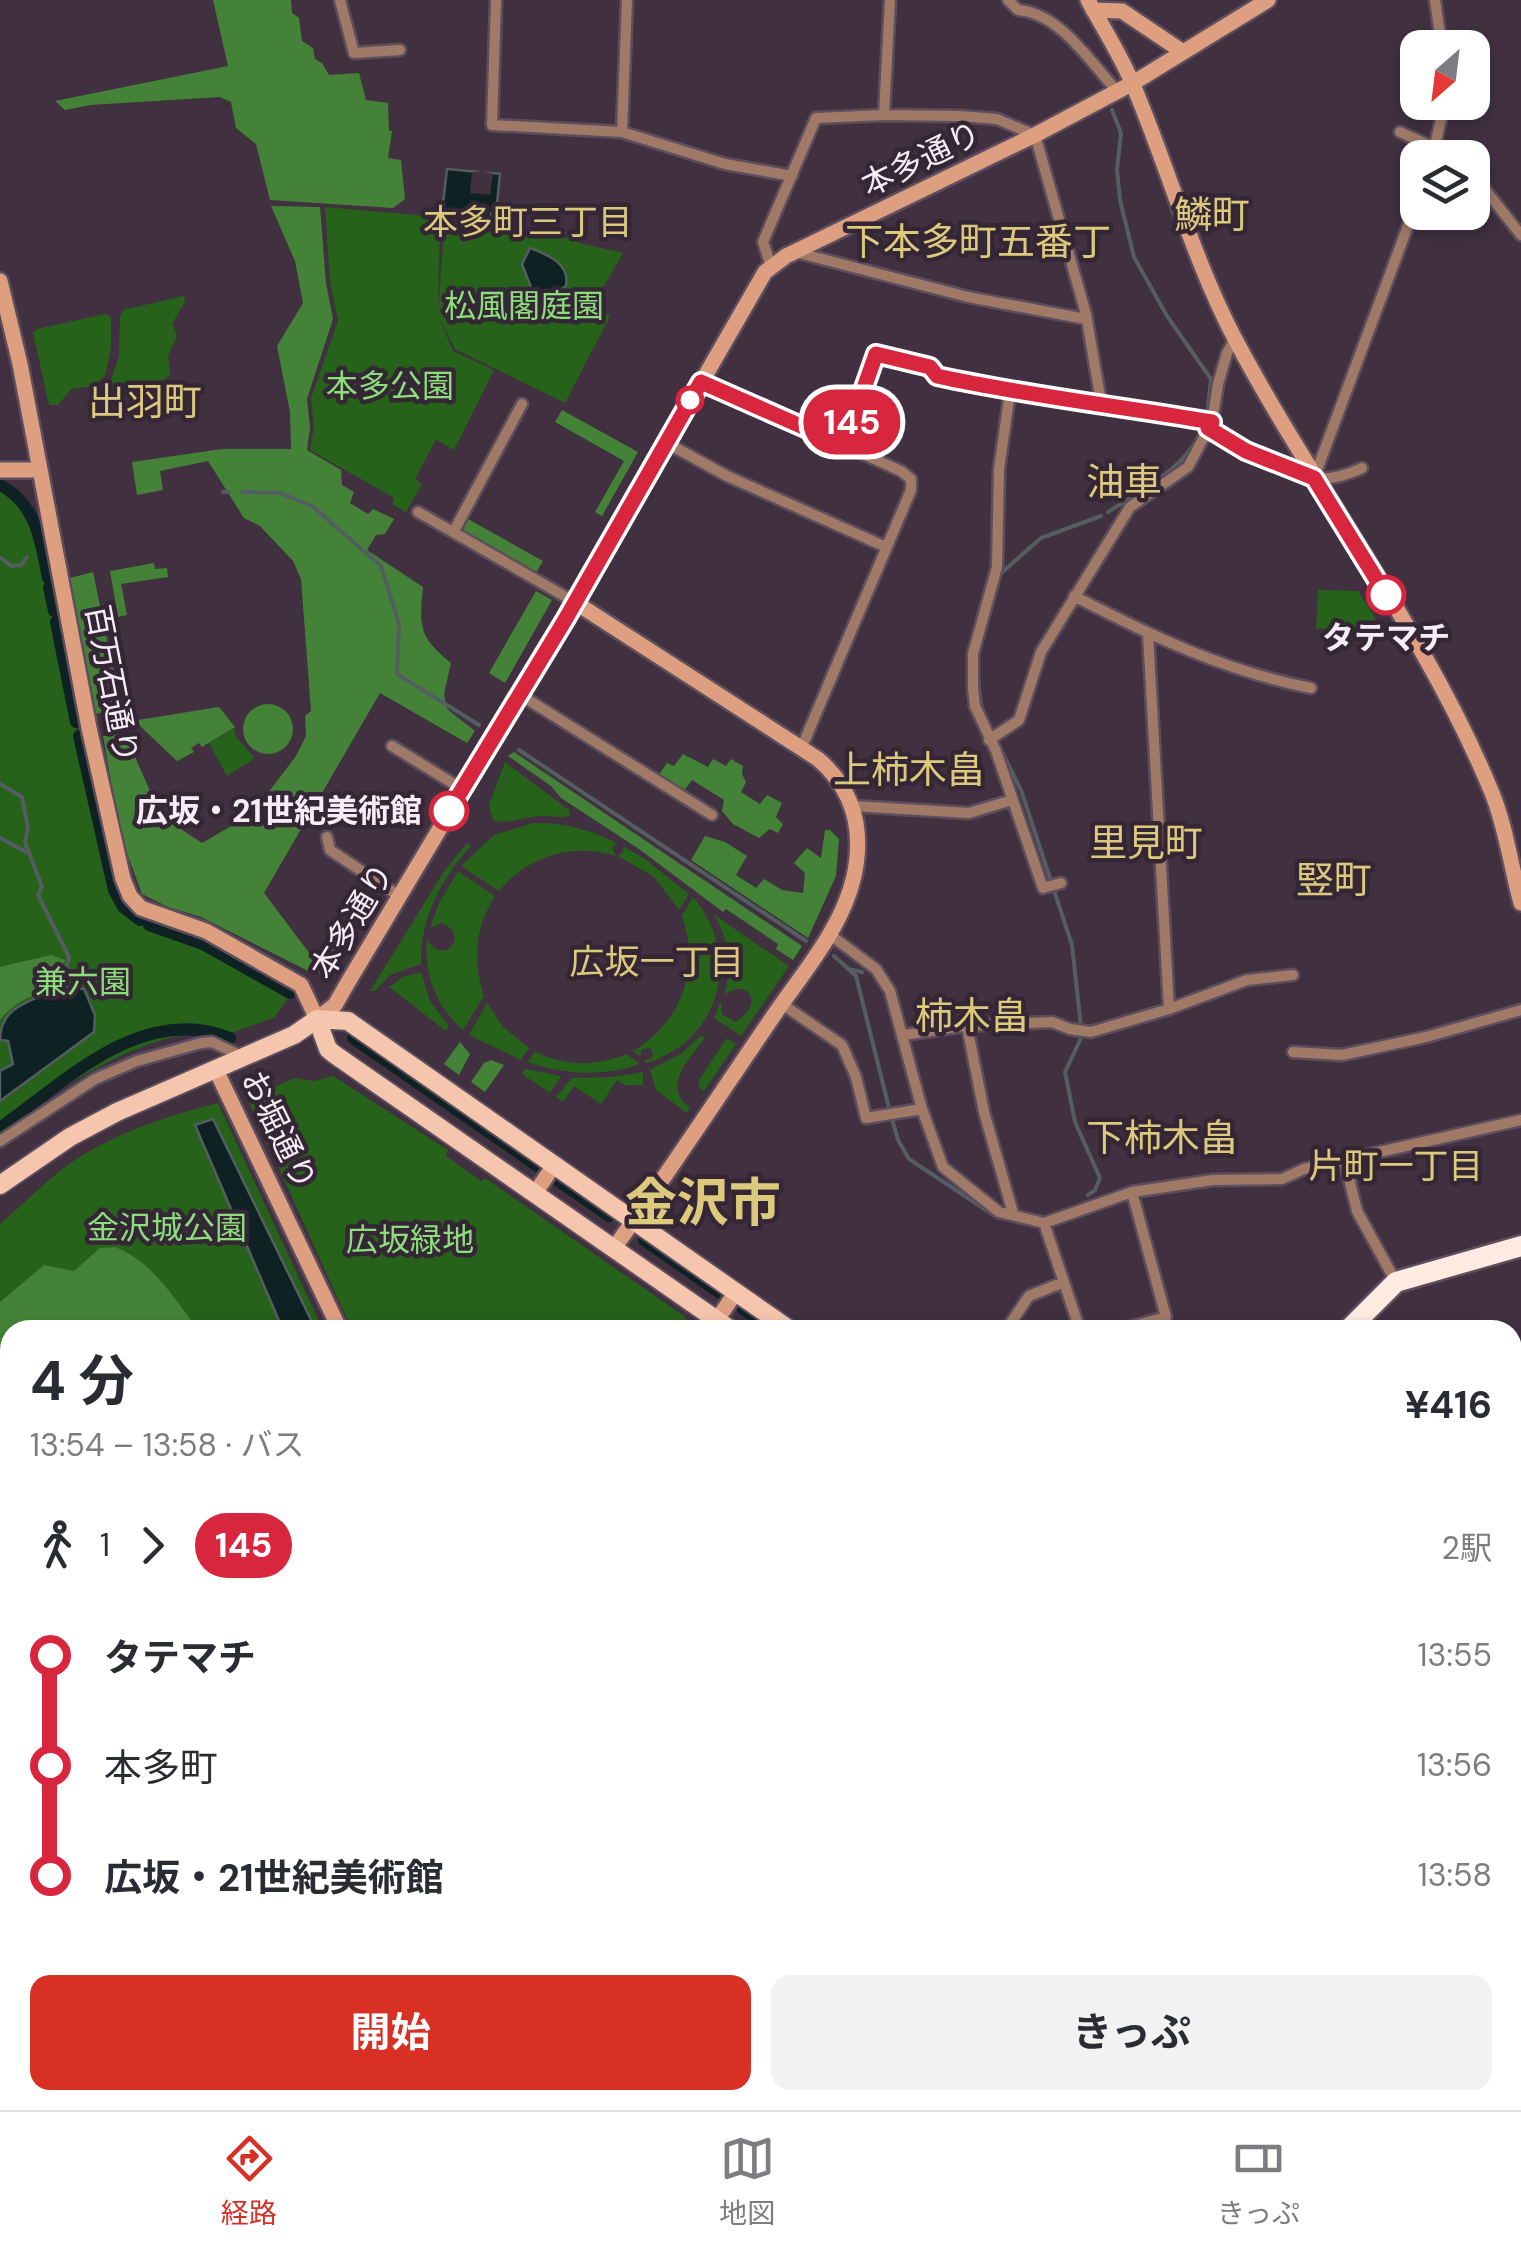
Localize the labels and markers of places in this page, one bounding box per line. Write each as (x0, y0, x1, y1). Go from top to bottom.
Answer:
unlabelled marker (677, 387, 703, 413)
marker: タテマチ (1367, 576, 1405, 614)
place label: タテマチ (1322, 617, 1450, 659)
place label: 広坂・21世紀美術館 (136, 790, 422, 832)
marker: 広坂・21世紀美術館 (430, 792, 468, 830)

